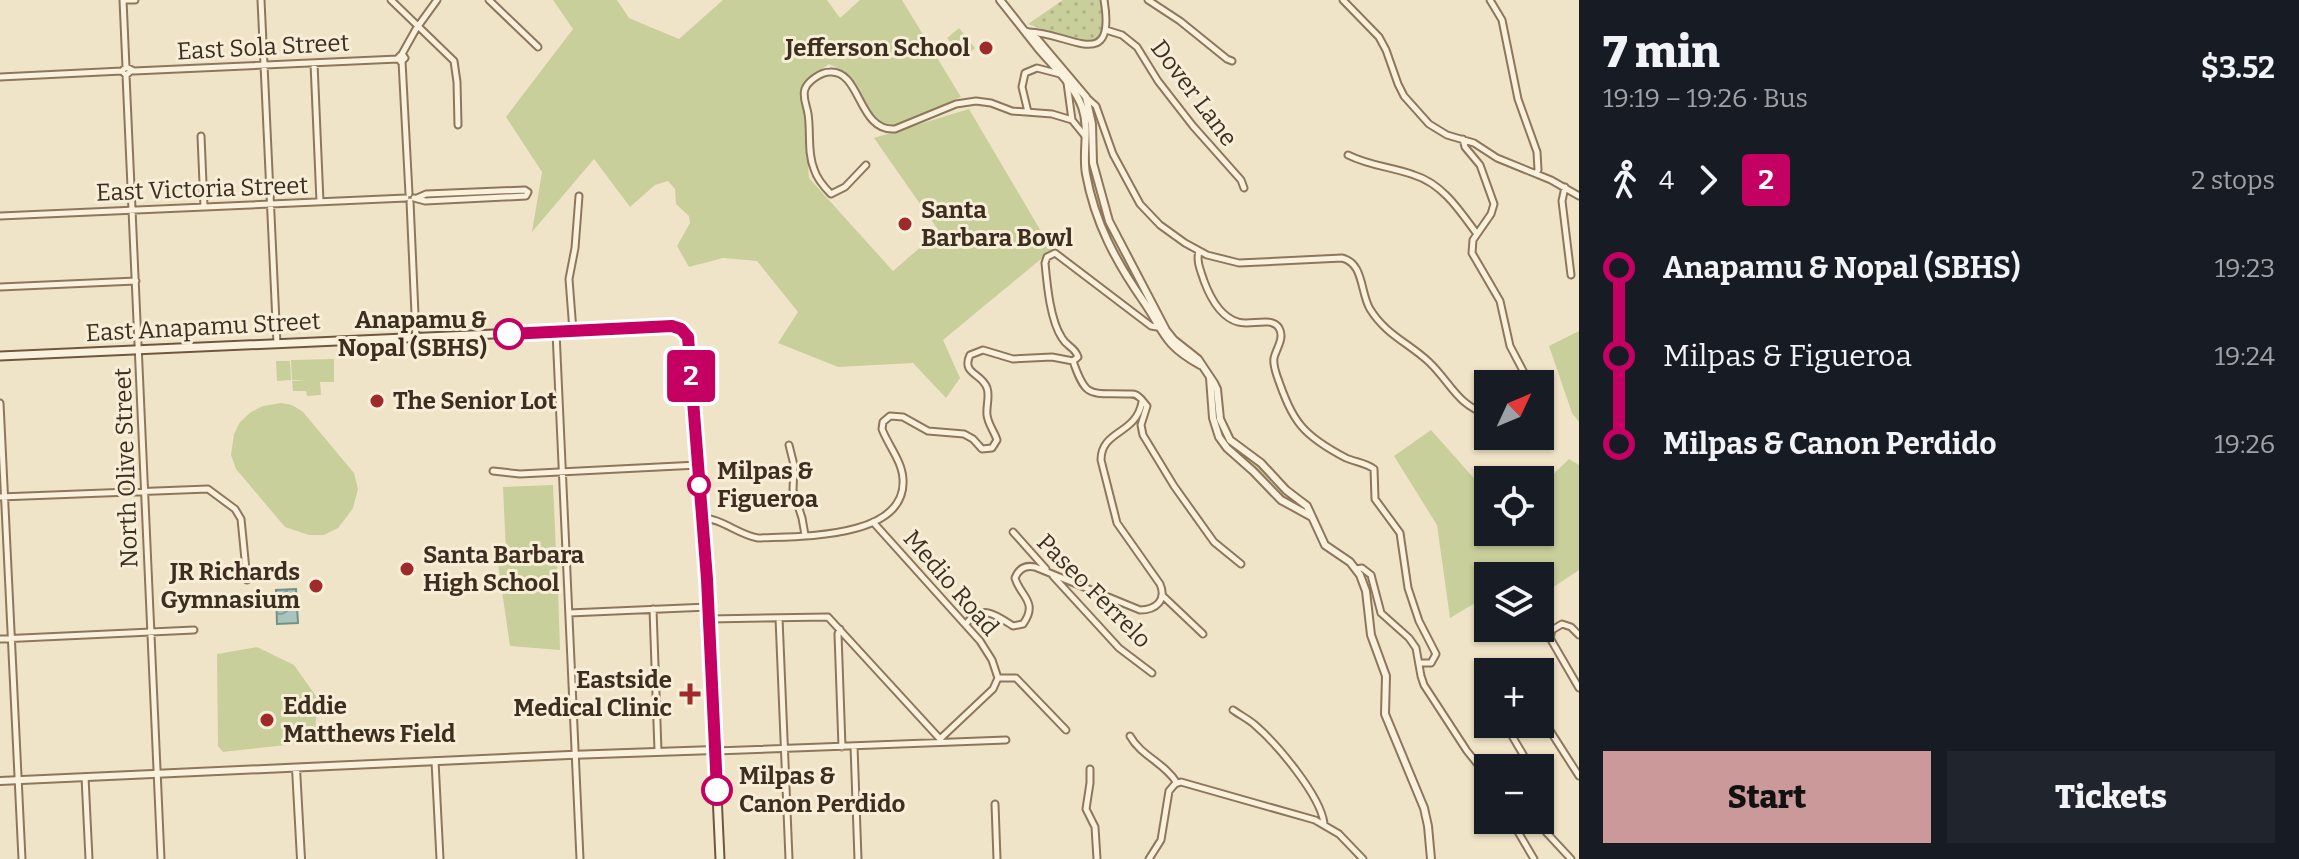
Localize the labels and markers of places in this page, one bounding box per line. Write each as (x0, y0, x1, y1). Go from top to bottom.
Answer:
place label: Jefferson School (783, 34, 971, 62)
marker: Jefferson School (977, 39, 995, 57)
place label: Santa Barbara Bowl (921, 196, 1073, 252)
marker: Santa Barbara Bowl (896, 215, 914, 233)
place label: Anapamu & Nopal (SBHS) (338, 306, 487, 362)
marker: Anapamu & Nopal (SBHS) (494, 319, 524, 349)
place label: The Senior Lot (393, 387, 557, 415)
marker: The Senior Lot (368, 392, 386, 410)
place label: Milpas & Figueroa (717, 457, 819, 513)
marker: Milpas & Figueroa (688, 474, 710, 496)
place label: Santa Barbara High School (423, 541, 585, 597)
place label: JR Richards Gymnasium (161, 558, 300, 614)
marker: Santa Barbara High School (398, 560, 416, 578)
marker: JR Richards Gymnasium (307, 577, 325, 595)
place label: Eastside Medical Clinic (514, 666, 672, 722)
marker: Eastside Medical Clinic (679, 683, 701, 705)
place label: Eddie Matthews Field (283, 692, 456, 748)
marker: Eddie Matthews Field (258, 711, 276, 729)
place label: Milpas & Canon Perdido (739, 762, 905, 818)
marker: Milpas & Canon Perdido (702, 775, 732, 805)

